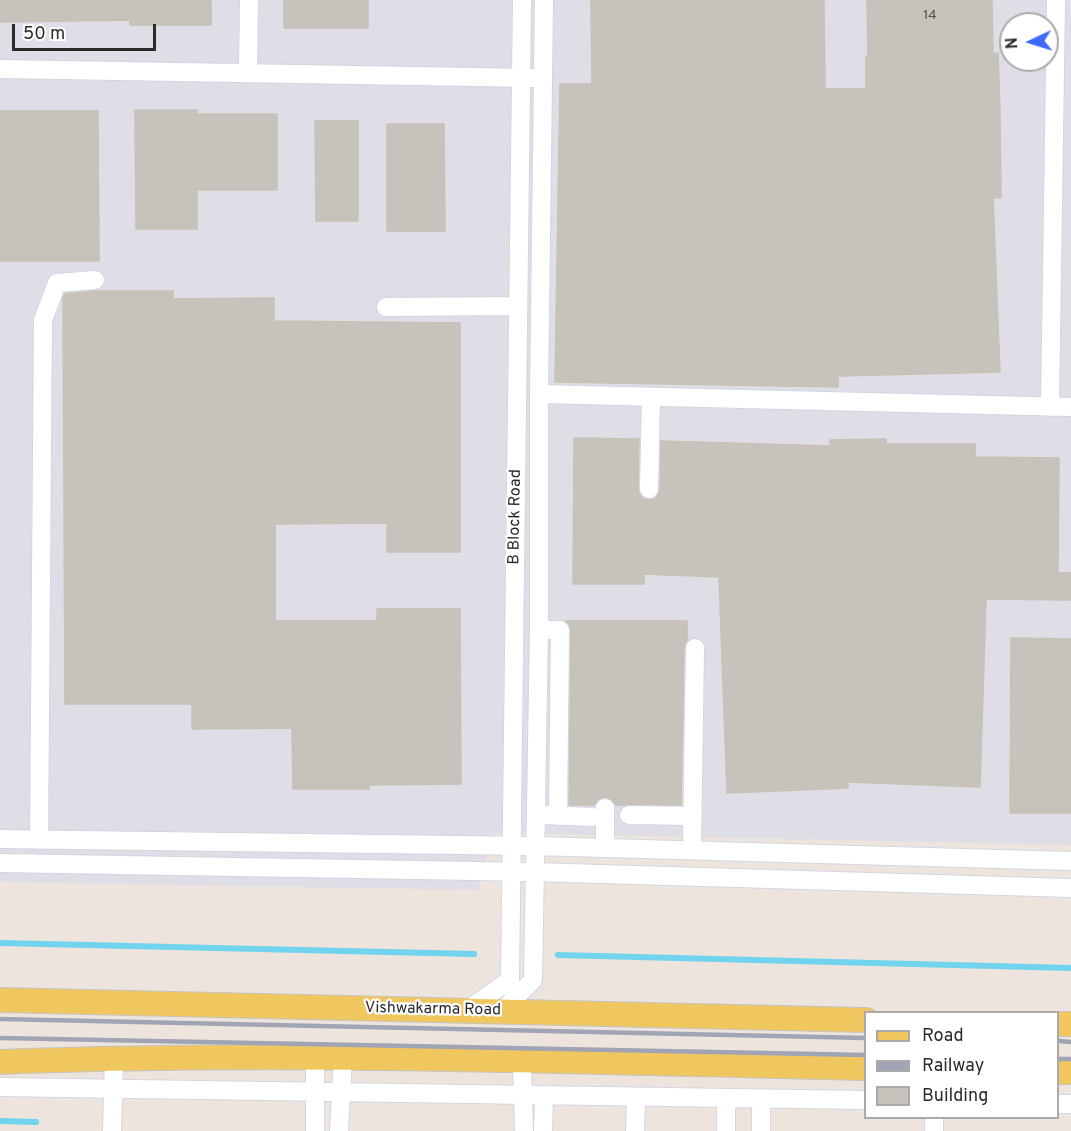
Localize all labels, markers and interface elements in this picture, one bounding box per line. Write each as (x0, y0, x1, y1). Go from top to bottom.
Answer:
house number: 14 (923, 8, 937, 24)
scale bar (15, 12, 159, 50)
north arrow (999, 12, 1059, 72)
text: 50 m (23, 23, 65, 46)
text: N (1003, 37, 1023, 50)
street label: B Block Road (506, 469, 526, 565)
street label: Vishwakarma Road (365, 999, 501, 1021)
legend (864, 1011, 1059, 1119)
text: Road (922, 1025, 964, 1048)
text: Railway (922, 1055, 984, 1078)
text: Building (922, 1085, 988, 1108)

